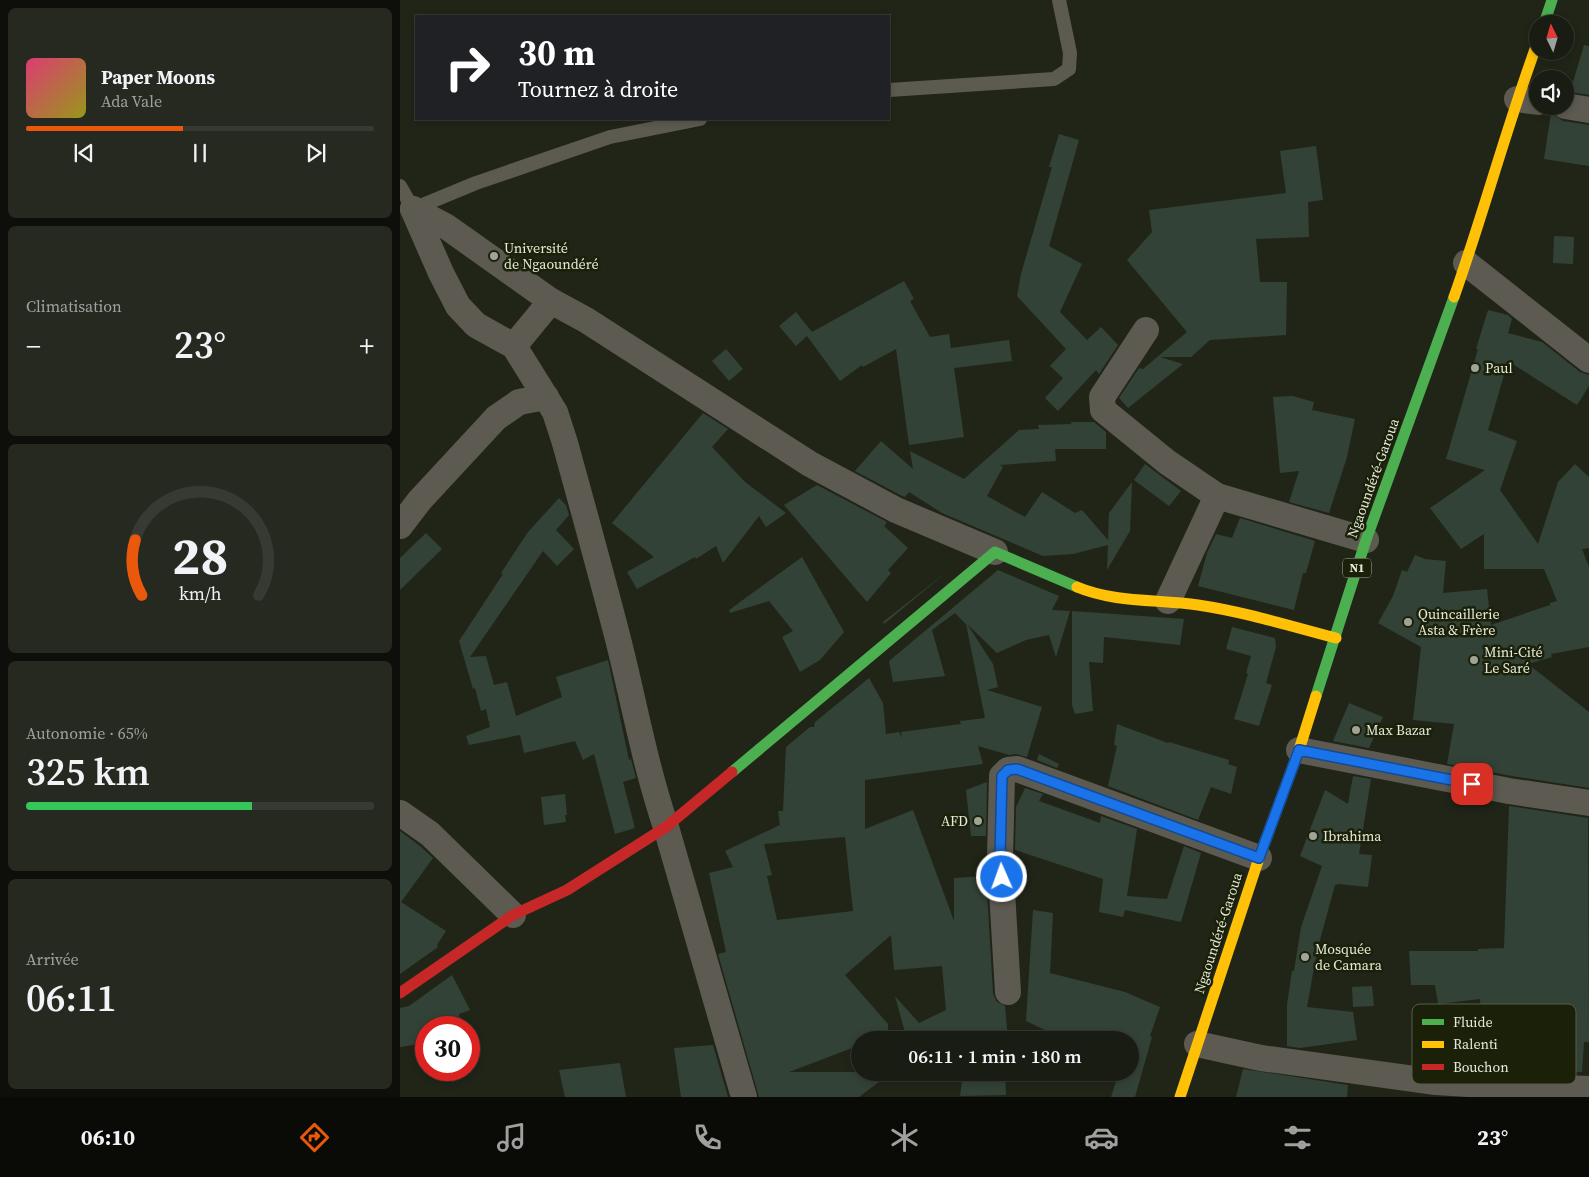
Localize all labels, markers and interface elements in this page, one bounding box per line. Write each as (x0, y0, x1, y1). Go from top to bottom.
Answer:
north arrow (1529, 15, 1574, 60)
map controls (1529, 15, 1574, 115)
text: 30 m (518, 29, 595, 77)
icon: right (435, 35, 500, 100)
text: Paper Moons (101, 64, 215, 90)
button: sound (1529, 70, 1574, 115)
text: Tournez à droite (518, 74, 678, 104)
text: Ada Vale (101, 90, 162, 112)
icon: previous (70, 139, 98, 167)
icon: pause (186, 139, 214, 167)
icon: next (302, 139, 330, 167)
place label: Université de Ngaoundéré (504, 238, 599, 274)
marker: Université de Ngaoundéré (488, 250, 500, 262)
text: Climatisation (26, 295, 122, 317)
text: 23° (174, 319, 226, 371)
text: − (26, 327, 41, 365)
text: + (359, 327, 374, 365)
place label: Paul (1485, 358, 1513, 378)
marker: Paul (1469, 362, 1481, 374)
street label: Ngaoundéré-Garoua (1342, 414, 1404, 541)
text: 28 (172, 520, 228, 591)
road number: N1 (1343, 558, 1371, 578)
text: km/h (179, 581, 222, 606)
place label: Quincaillerie Asta & Frère (1418, 604, 1500, 640)
marker: Quincaillerie Asta & Frère (1402, 616, 1414, 628)
place label: Mini-Cité Le Saré (1484, 642, 1543, 678)
marker: Mini-Cité Le Saré (1468, 654, 1480, 666)
place label: Max Bazar (1366, 720, 1431, 740)
text: Autonomie · 65% (26, 722, 148, 744)
marker: Max Bazar (1350, 724, 1362, 736)
text: 325 km (26, 746, 150, 798)
pin (1451, 763, 1493, 805)
icon: arrive (1458, 770, 1486, 798)
place label: AFD (941, 811, 968, 831)
marker: AFD (972, 815, 984, 827)
place label: Ibrahima (1323, 826, 1382, 846)
marker: Ibrahima (1307, 830, 1319, 842)
position arrow (975, 850, 1027, 902)
street label: Ngaoundéré-Garoua (1189, 869, 1247, 996)
place label: Mosquée de Camara (1315, 939, 1383, 975)
text: Arrivée (26, 948, 79, 970)
marker: Mosquée de Camara (1299, 951, 1311, 963)
text: 06:11 (26, 972, 116, 1024)
legend (1412, 1004, 1576, 1084)
text: Fluide (1453, 1012, 1493, 1032)
speed limit sign: 30 (415, 1016, 480, 1081)
text: Ralenti (1453, 1034, 1498, 1054)
text: 06:11 · 1 min · 180 m (908, 1043, 1082, 1069)
text: Bouchon (1453, 1057, 1509, 1077)
icon: directions (297, 1120, 332, 1155)
icon: music (494, 1120, 529, 1155)
icon: phone (690, 1120, 725, 1155)
icon: climate (887, 1120, 922, 1155)
icon: car (1084, 1120, 1119, 1155)
icon: filters (1280, 1120, 1315, 1155)
text: 06:10 (81, 1122, 135, 1152)
text: 23° (1477, 1122, 1508, 1152)

